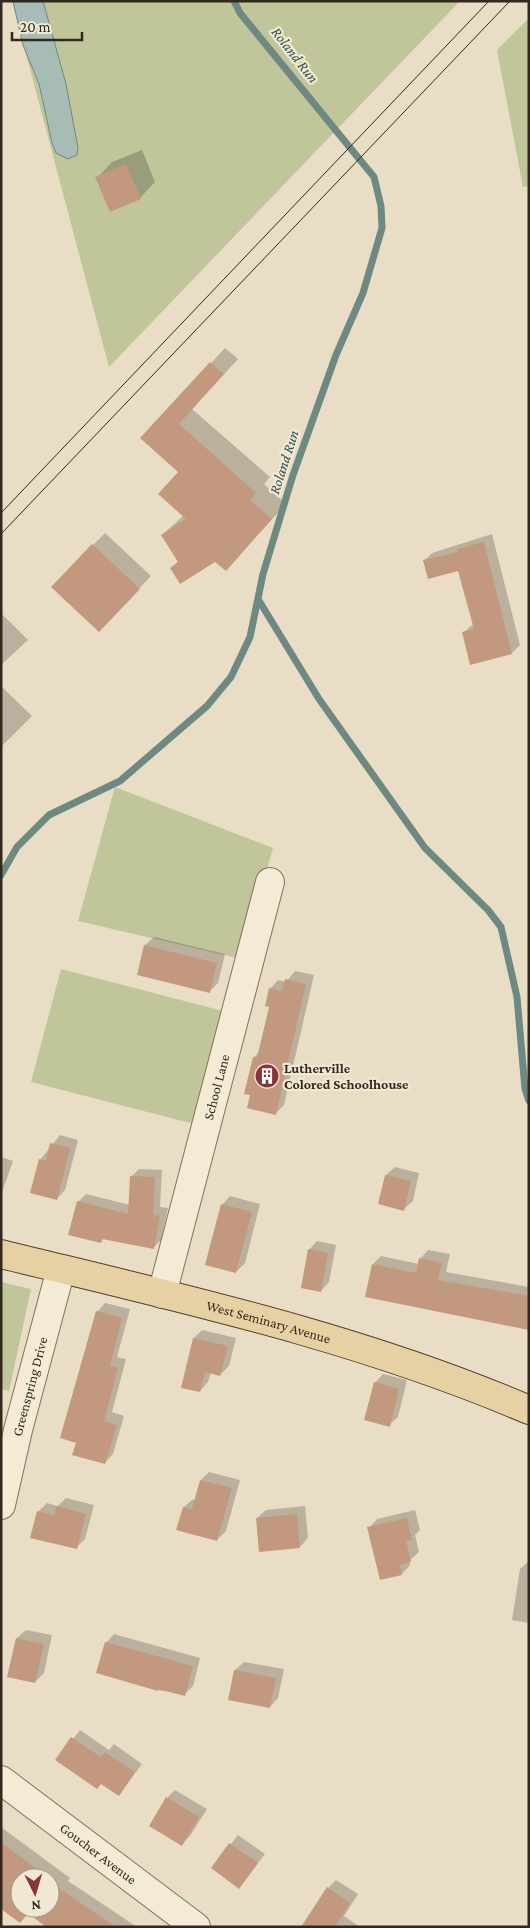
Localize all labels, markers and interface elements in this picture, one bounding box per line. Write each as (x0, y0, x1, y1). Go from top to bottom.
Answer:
scale bar (12, 10, 82, 42)
text: 20 m (20, 19, 51, 35)
water label: Roland Run (268, 24, 322, 86)
water label: Roland Run (266, 428, 302, 496)
street label: School Lane (200, 1052, 233, 1122)
place label: Lutherville Colored Schoolhouse (284, 1060, 409, 1092)
building icon: Lutherville Colored Schoolhouse (254, 1063, 280, 1089)
street label: West Seminary Avenue (205, 1297, 333, 1347)
street label: Greenspring Drive (9, 1335, 51, 1438)
street label: Goucher Avenue (57, 1819, 140, 1887)
north arrow (10, 1868, 60, 1918)
text: N (30, 1898, 42, 1914)

